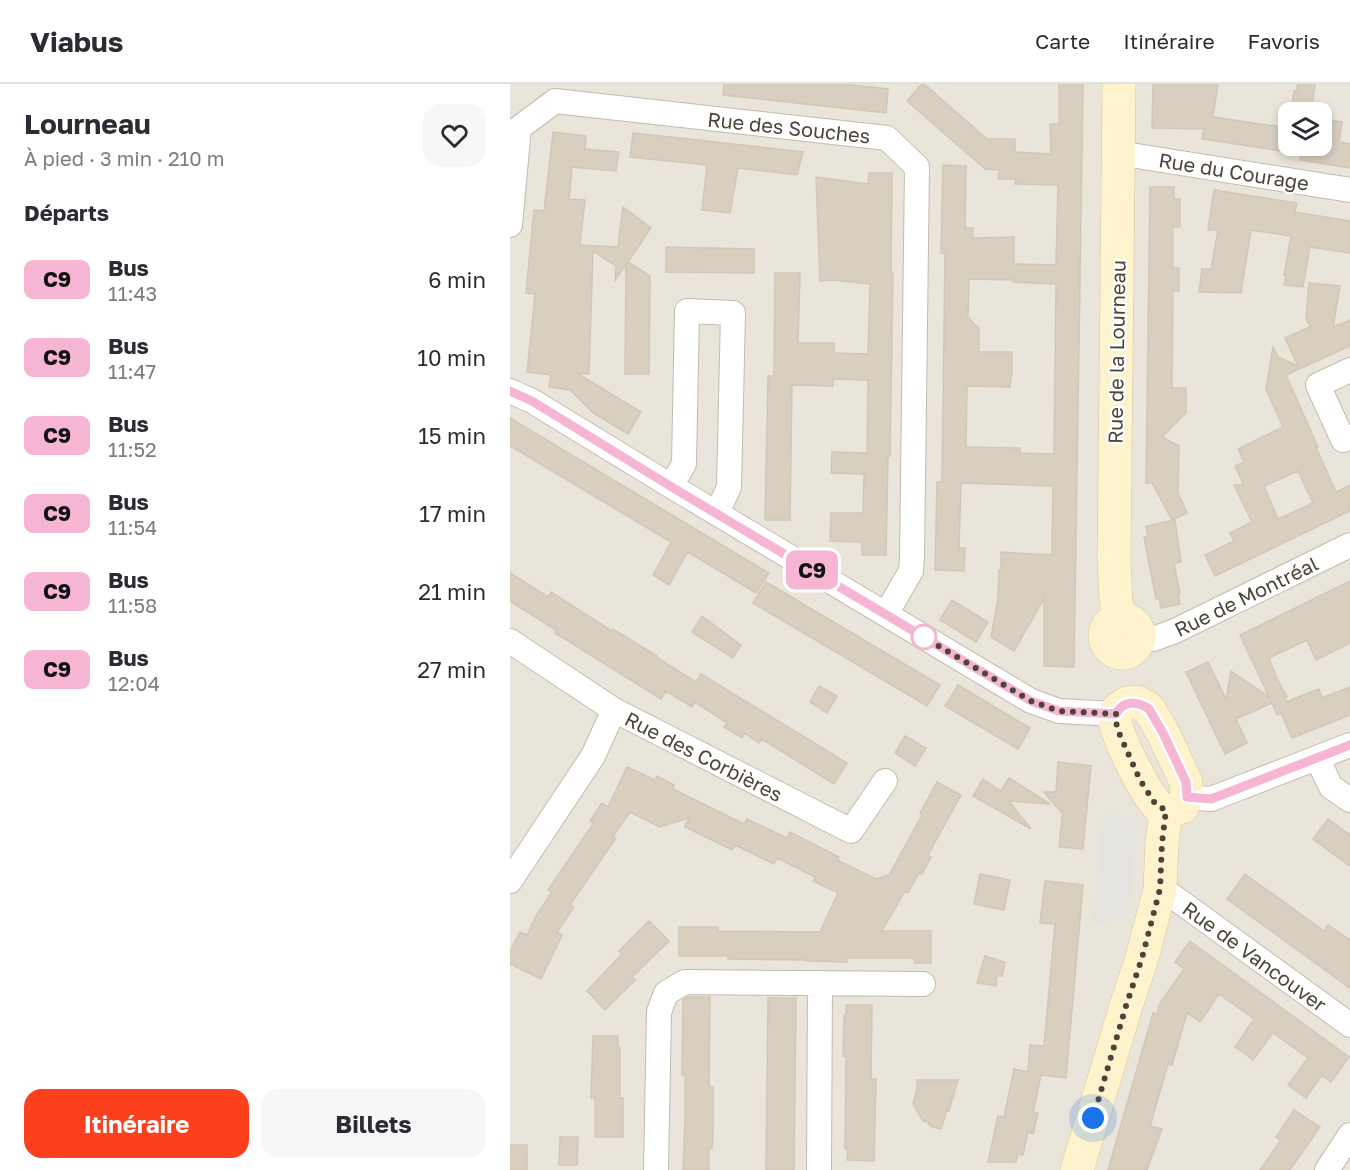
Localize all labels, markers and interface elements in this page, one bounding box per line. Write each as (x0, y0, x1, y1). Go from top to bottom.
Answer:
text: Viabus (30, 25, 123, 58)
text: Carte (1035, 28, 1090, 54)
text: Itinéraire (1123, 28, 1215, 54)
text: Favoris (1248, 28, 1320, 54)
map controls (1278, 102, 1332, 156)
button: layers (1278, 102, 1332, 156)
button: heart (423, 104, 486, 167)
text: Lourneau (24, 107, 151, 140)
street label: Rue des Souches (706, 107, 872, 147)
text: À pied · 3 min · 210 m (24, 146, 224, 170)
street label: Rue du Courage (1157, 147, 1311, 195)
text: Départs (24, 199, 109, 226)
text: Bus (108, 254, 149, 281)
street label: Rue de la Lourneau (1102, 260, 1130, 444)
text: C9 (43, 266, 71, 292)
text: 6 min (428, 266, 486, 293)
text: 11:43 (108, 281, 157, 305)
text: Bus (108, 332, 149, 359)
text: C9 (43, 344, 71, 370)
text: 10 min (417, 344, 486, 371)
text: 11:47 (108, 359, 156, 383)
text: Bus (108, 410, 149, 437)
text: C9 (43, 422, 71, 448)
text: 15 min (418, 422, 486, 449)
text: 11:52 (108, 437, 157, 461)
text: Bus (108, 488, 149, 515)
text: C9 (43, 500, 71, 526)
text: 17 min (419, 500, 486, 527)
text: 11:54 (108, 515, 157, 539)
line badge: C9 (785, 550, 839, 590)
street label: Rue de Montréal (1170, 551, 1322, 641)
text: C9 (798, 557, 826, 583)
text: Bus (108, 566, 149, 593)
text: C9 (43, 578, 71, 604)
text: 21 min (418, 578, 486, 605)
text: 11:58 (108, 593, 157, 617)
unlabelled marker (911, 624, 937, 650)
text: Bus (108, 644, 149, 671)
text: C9 (43, 656, 71, 682)
text: 27 min (417, 656, 486, 683)
text: 12:04 (108, 671, 160, 695)
street label: Rue des Corbières (621, 706, 787, 806)
street label: Rue de Vancouver (1178, 896, 1332, 1016)
button: Itinéraire (24, 1089, 249, 1158)
button: Billets (261, 1089, 486, 1158)
your location (1078, 1103, 1108, 1133)

